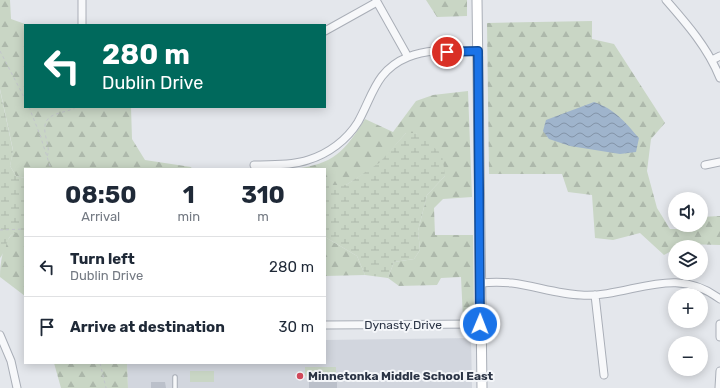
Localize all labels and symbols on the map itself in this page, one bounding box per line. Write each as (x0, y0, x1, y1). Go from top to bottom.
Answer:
pin (430, 35, 464, 69)
position arrow (459, 303, 501, 345)
street label: Dynasty Drive (364, 318, 442, 332)
place label: Minnetonka Middle School East (308, 369, 494, 383)
marker: Minnetonka Middle School East (295, 371, 305, 381)

